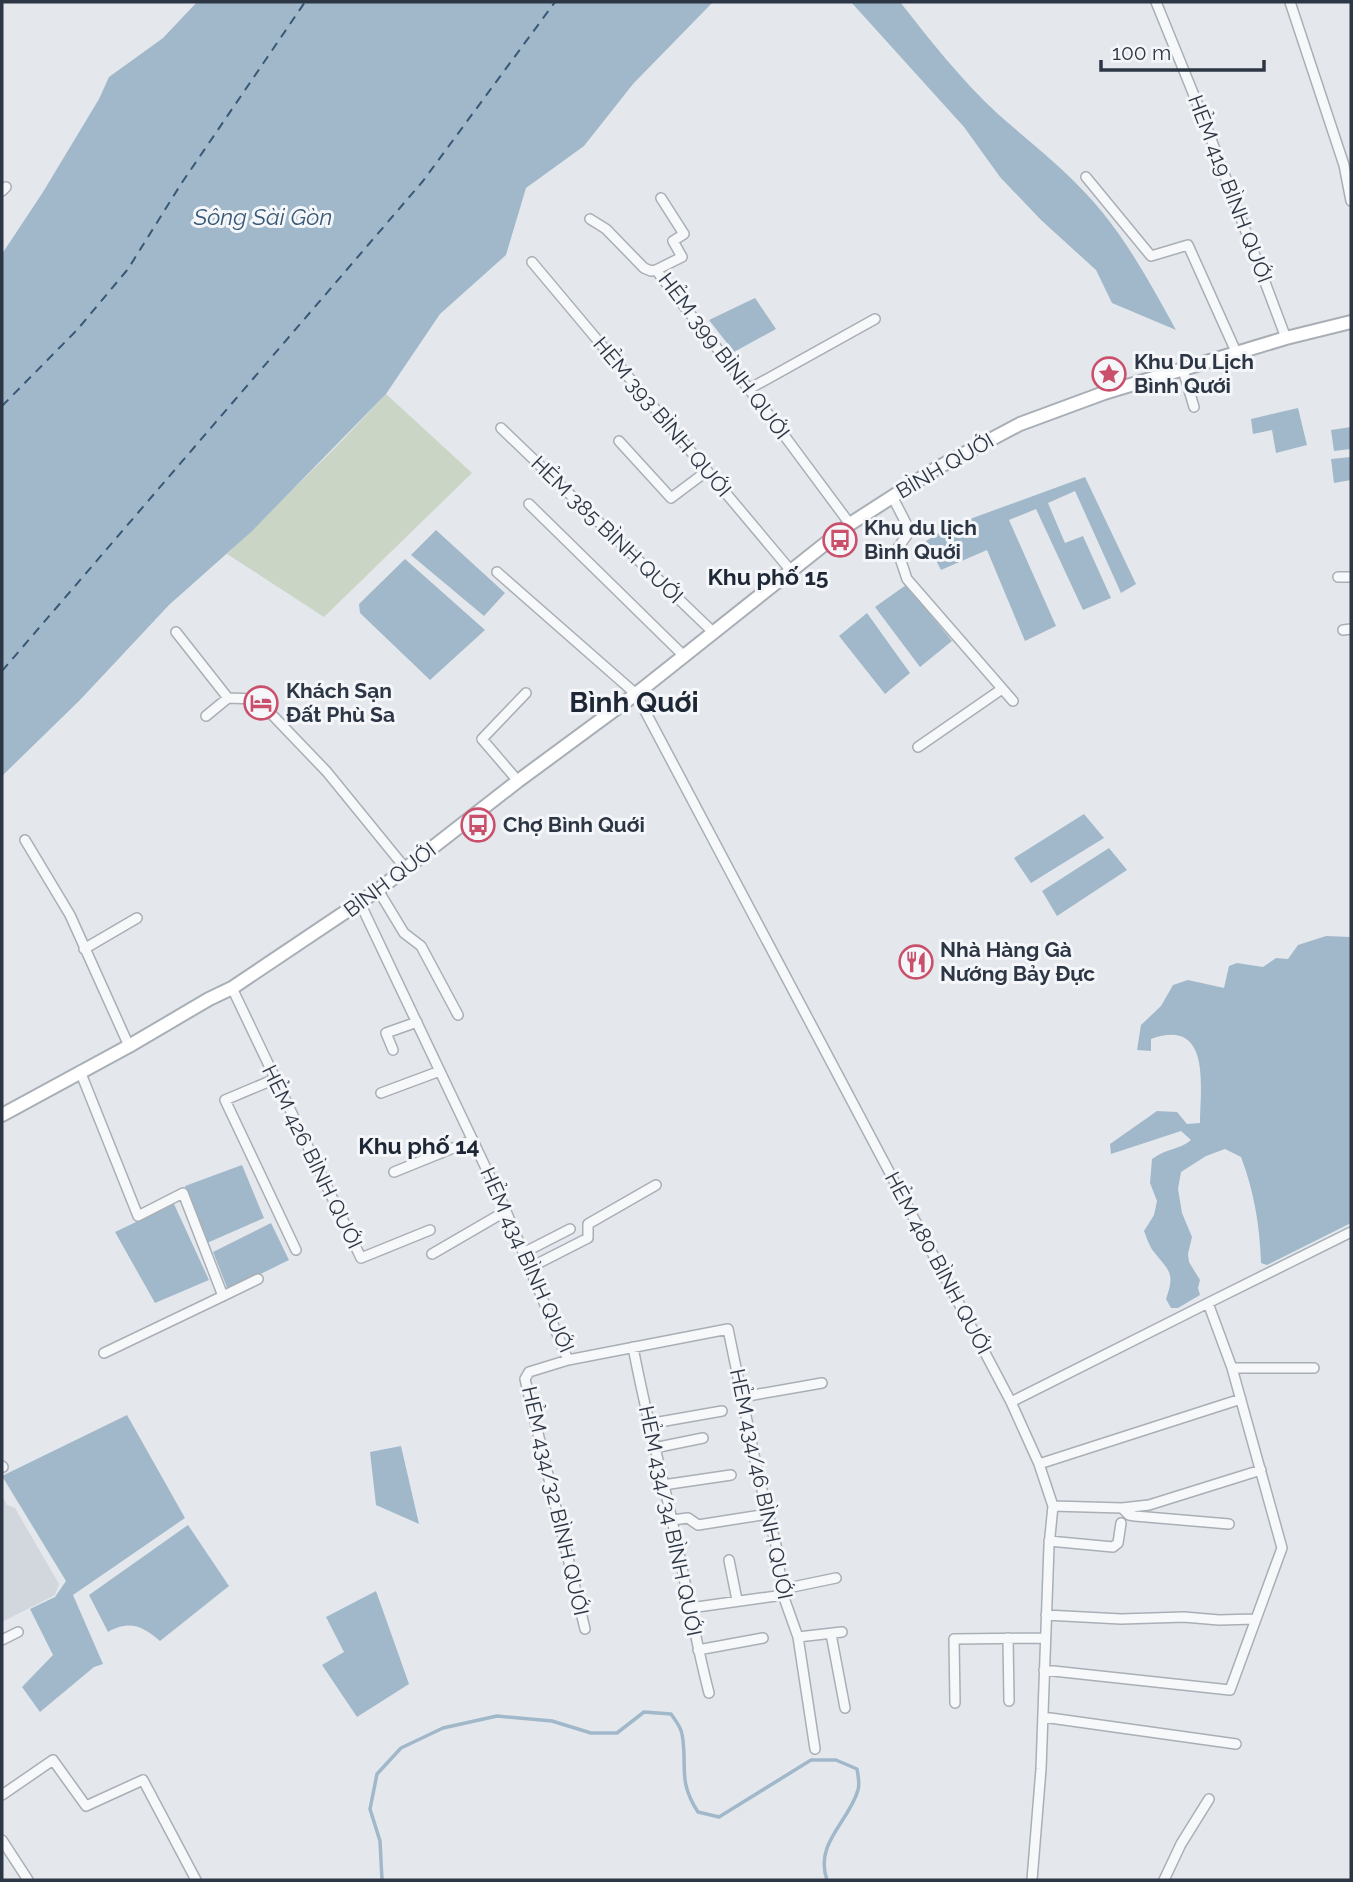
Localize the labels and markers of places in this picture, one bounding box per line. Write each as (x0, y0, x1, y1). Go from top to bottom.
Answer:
place label: Khu Du Lịch Bình Qưới (1134, 349, 1254, 398)
place icon: Khu Du Lịch Bình Qưới (1090, 355, 1128, 393)
place label: Khu du lịch Bình Quới (864, 515, 977, 564)
bus stop icon: Khu du lịch Bình Quới (821, 521, 859, 559)
place label: Khách Sạn Đất Phù Sa (286, 678, 395, 727)
hotel icon: Khách Sạn Đất Phù Sa (242, 684, 280, 722)
bus stop icon: Chợ Bình Quới (459, 806, 497, 844)
place label: Chợ Bình Quới (503, 812, 645, 837)
place label: Nhà Hàng Gà Nướng Bảy Đực (940, 937, 1095, 986)
restaurant icon: Nhà Hàng Gà Nướng Bảy Đực (897, 943, 935, 981)

